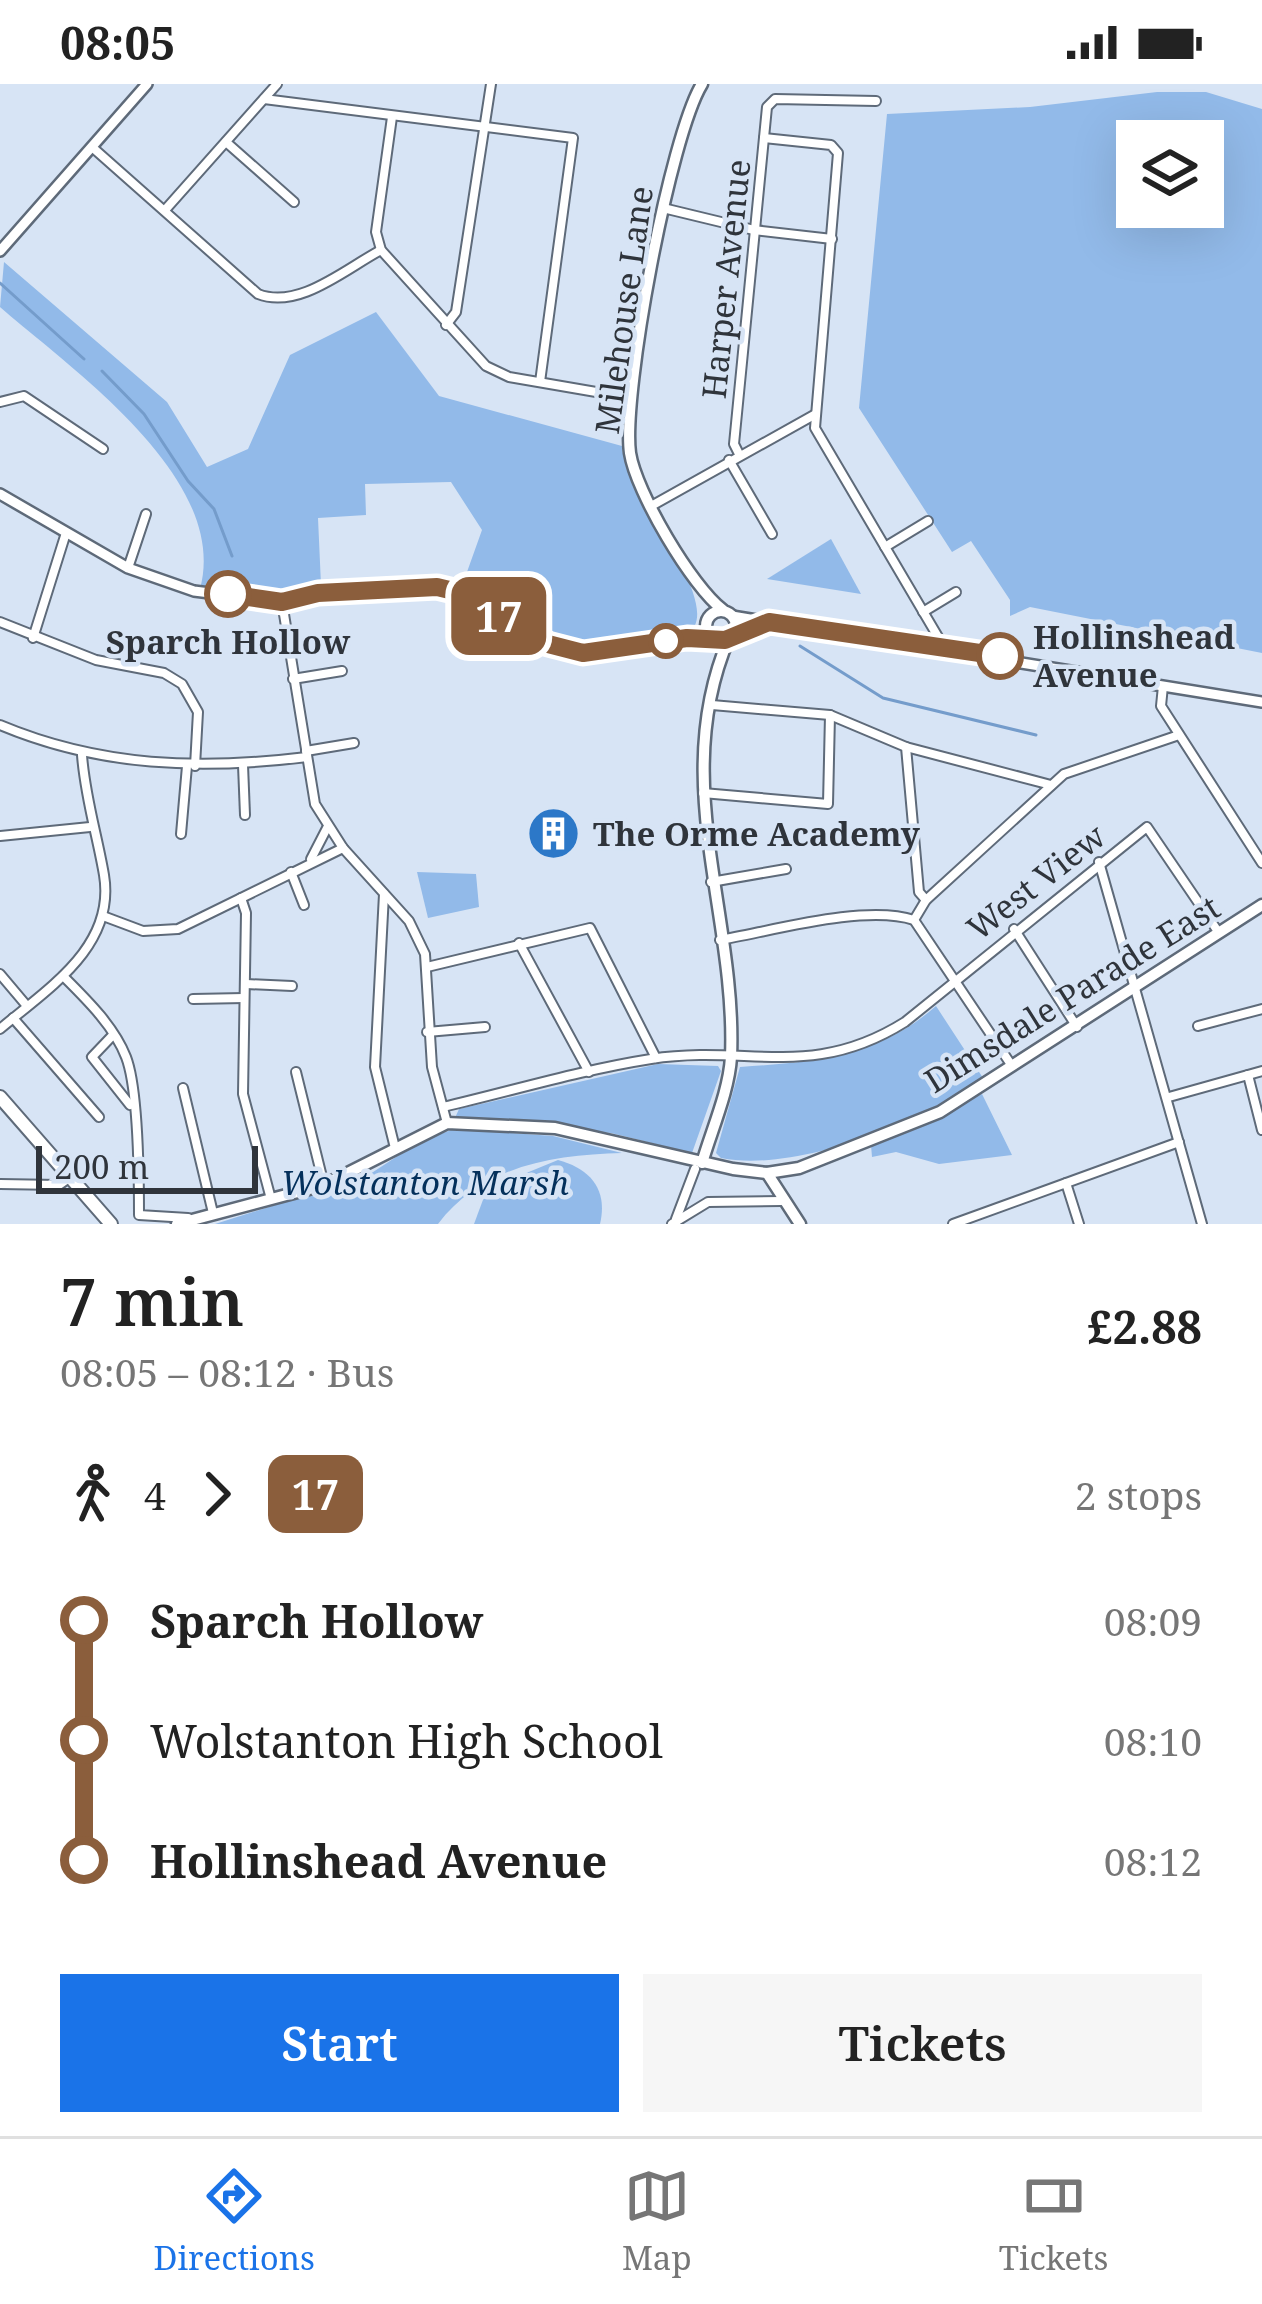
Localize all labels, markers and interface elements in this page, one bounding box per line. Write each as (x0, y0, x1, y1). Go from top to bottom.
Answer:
text: 08:05 (60, 12, 175, 73)
map controls (1116, 120, 1224, 228)
button: layers (1116, 120, 1224, 228)
street label: Harper Avenue (691, 157, 760, 401)
street label: Milehouse Lane (584, 183, 663, 437)
marker: Sparch Hollow (206, 572, 250, 616)
line badge: 17 (445, 577, 553, 655)
text: 17 (475, 587, 523, 644)
place label: Hollinshead Avenue (1033, 614, 1235, 697)
place label: Sparch Hollow (106, 619, 351, 664)
unlabelled marker (650, 625, 682, 657)
marker: Hollinshead Avenue (978, 634, 1022, 678)
building icon: The Orme Academy (526, 806, 582, 862)
place label: The Orme Academy (593, 811, 921, 856)
street label: West View (957, 813, 1115, 950)
street label: Dimsdale Parade East (916, 884, 1228, 1103)
scale bar (36, 1140, 258, 1193)
text: 200 m (54, 1144, 149, 1189)
park label: Wolstanton Marsh (281, 1160, 569, 1205)
text: 7 min (60, 1255, 244, 1345)
text: £2.88 (1087, 1296, 1202, 1357)
text: 08:05 – 08:12 · Bus (60, 1345, 394, 1398)
icon: walk (60, 1461, 126, 1527)
icon: forward (184, 1461, 250, 1527)
text: 17 (292, 1465, 339, 1522)
text: 4 (144, 1468, 166, 1521)
text: 2 stops (1075, 1468, 1202, 1521)
text: Sparch Hollow (150, 1590, 483, 1651)
text: 08:09 (1104, 1594, 1202, 1647)
text: Wolstanton High School (150, 1710, 663, 1771)
text: 08:10 (1104, 1714, 1202, 1767)
text: Hollinshead Avenue (150, 1830, 607, 1891)
text: 08:12 (1104, 1834, 1202, 1887)
button: Start (60, 1974, 619, 2112)
button: Tickets (643, 1974, 1202, 2112)
tab: Directions (154, 2163, 315, 2280)
tab: Map (622, 2163, 692, 2280)
tab: Tickets (999, 2163, 1109, 2280)

